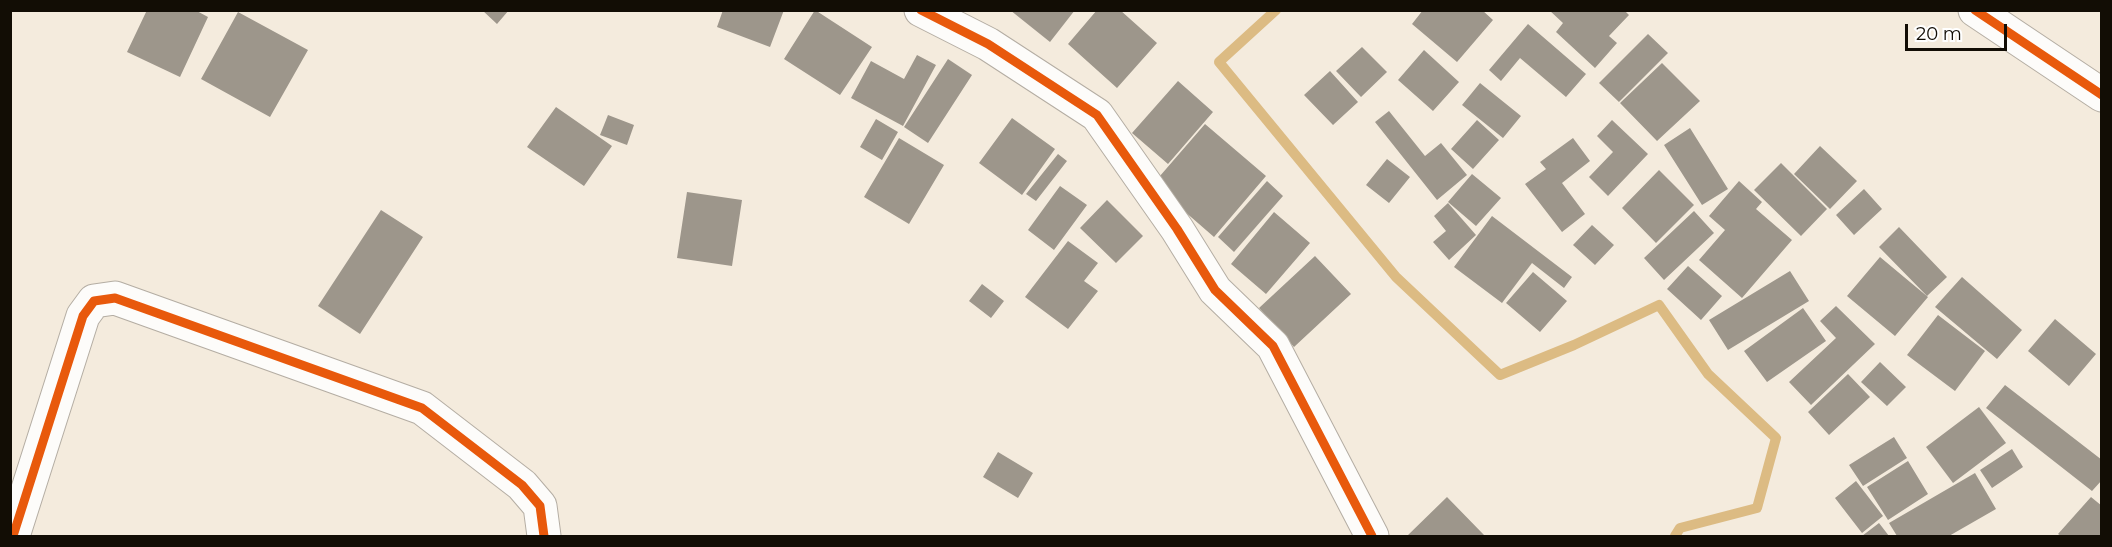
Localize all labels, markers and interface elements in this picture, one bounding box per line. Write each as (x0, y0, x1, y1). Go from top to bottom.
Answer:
scale bar (1908, 12, 2010, 50)
text: 20 m (1916, 23, 1962, 45)

